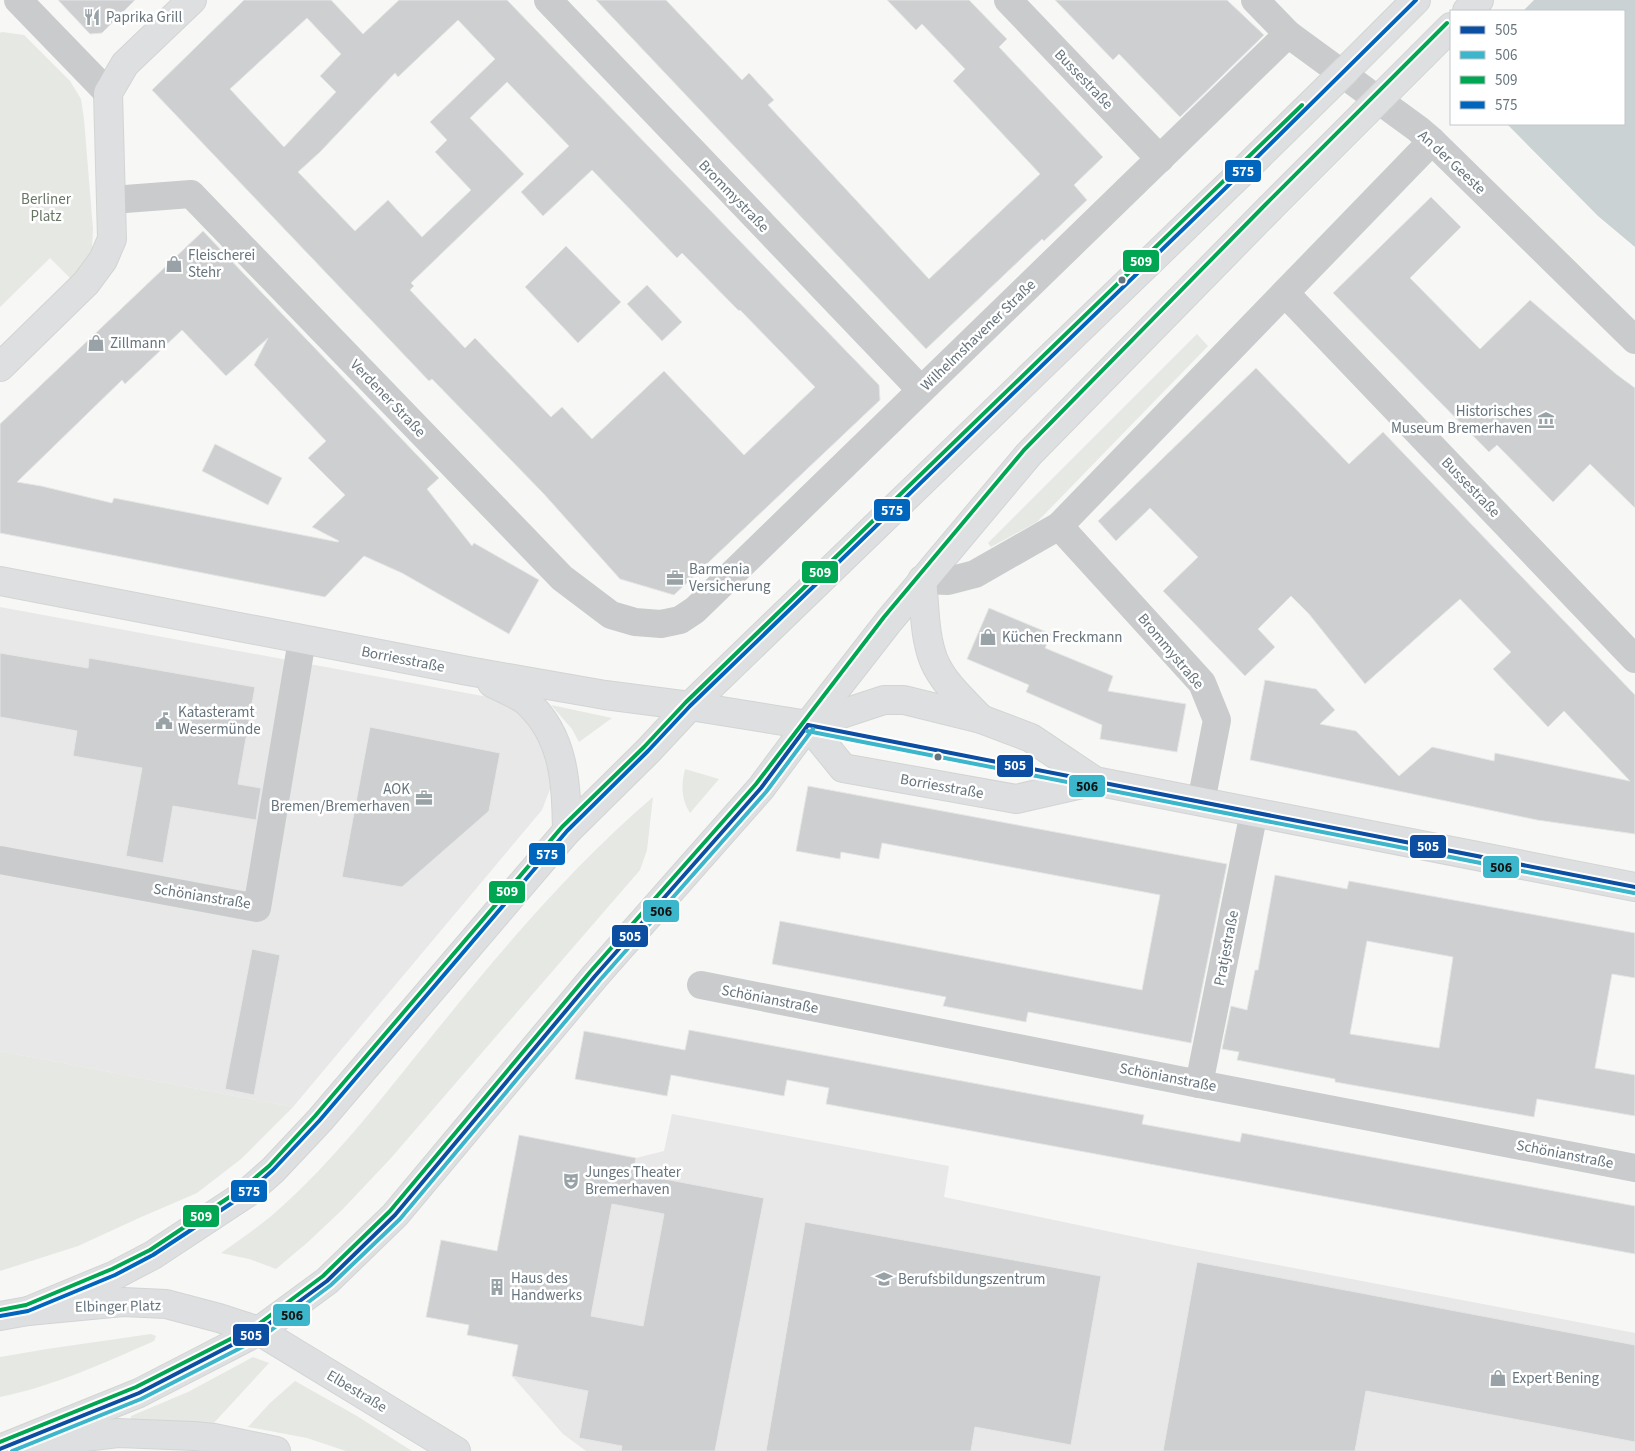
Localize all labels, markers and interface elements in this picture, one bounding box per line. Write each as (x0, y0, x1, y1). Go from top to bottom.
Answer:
restaurant icon: Paprika Grill (82, 7, 102, 27)
place label: Paprika Grill (106, 7, 182, 28)
legend (1450, 10, 1625, 125)
text: 505 (1495, 20, 1517, 41)
street label: Bussestraße (1050, 45, 1118, 114)
text: 506 (1495, 45, 1517, 66)
text: 509 (1495, 70, 1517, 91)
text: 575 (1495, 95, 1517, 116)
street label: An der Geeste (1413, 125, 1490, 199)
street label: Brommystraße (694, 155, 774, 237)
line badge: 575 (1224, 159, 1262, 183)
text: 575 (1232, 162, 1254, 182)
park label: Berliner Platz (21, 189, 72, 227)
place label: Fleischerei Stehr (188, 245, 255, 283)
line badge: 509 (1122, 249, 1160, 273)
text: 509 (1130, 252, 1152, 272)
shop icon: Fleischerei Stehr (164, 254, 184, 274)
street label: Wilhelmshavener Straße (916, 275, 1041, 396)
unlabelled marker (1117, 275, 1127, 285)
shop icon: Zillmann (86, 333, 106, 353)
place label: Zillmann (110, 333, 166, 354)
street label: Verdener Straße (345, 355, 430, 442)
place label: Historisches Museum Bremerhaven (1391, 401, 1532, 439)
museum icon: Historisches Museum Bremerhaven (1536, 410, 1556, 430)
street label: Bussestraße (1437, 453, 1505, 522)
line badge: 575 (873, 498, 911, 522)
text: 575 (881, 501, 903, 521)
place label: Barmenia Versicherung (689, 559, 771, 597)
line badge: 509 (801, 560, 839, 584)
text: 509 (809, 563, 831, 583)
office icon: Barmenia Versicherung (665, 568, 685, 588)
street label: Brommystraße (1133, 609, 1209, 694)
shop icon: Küchen Freckmann (978, 627, 998, 647)
place label: Küchen Freckmann (1002, 627, 1123, 648)
street label: Borriesstraße (360, 641, 446, 678)
place label: Katasteramt Wesermünde (178, 702, 261, 740)
public building icon: Katasteramt Wesermünde (154, 711, 174, 731)
unlabelled marker (933, 752, 943, 762)
line badge: 505 (996, 754, 1034, 778)
text: 505 (1004, 756, 1026, 776)
street label: Borriesstraße (899, 769, 985, 804)
line badge: 506 (1068, 774, 1106, 798)
text: 506 (1076, 777, 1098, 797)
place label: AOK Bremen/Bremerhaven (271, 779, 410, 817)
office icon: AOK Bremen/Bremerhaven (414, 788, 434, 808)
line badge: 505 (1409, 834, 1447, 859)
text: 505 (1417, 837, 1439, 857)
line badge: 575 (528, 842, 566, 866)
text: 575 (536, 845, 558, 865)
line badge: 506 (1482, 855, 1520, 879)
text: 506 (1490, 858, 1512, 878)
street label: Schönianstraße (152, 878, 252, 915)
line badge: 509 (488, 880, 526, 904)
text: 509 (496, 882, 518, 902)
line badge: 506 (642, 899, 680, 923)
text: 506 (650, 902, 672, 922)
street label: Pratjestraße (1209, 909, 1244, 988)
line badge: 505 (611, 924, 649, 948)
text: 505 (619, 927, 641, 947)
street label: Schönianstraße (720, 980, 820, 1019)
street label: Schönianstraße (1118, 1058, 1218, 1097)
street label: Schönianstraße (1515, 1135, 1615, 1174)
place label: Junges Theater Bremerhaven (585, 1162, 682, 1200)
theatre icon: Junges Theater Bremerhaven (561, 1171, 581, 1191)
line badge: 575 (230, 1179, 268, 1203)
text: 575 (238, 1182, 260, 1202)
line badge: 509 (182, 1204, 220, 1228)
text: 509 (190, 1207, 212, 1227)
place label: Haus des Handwerks (511, 1268, 582, 1306)
school or university icon: Berufsbildungszentrum (874, 1269, 894, 1289)
place label: Berufsbildungszentrum (898, 1269, 1045, 1290)
building icon: Haus des Handwerks (487, 1277, 507, 1297)
street label: Elbinger Platz (75, 1295, 161, 1318)
line badge: 506 (272, 1303, 311, 1327)
text: 506 (281, 1306, 303, 1326)
line badge: 505 (232, 1323, 270, 1347)
text: 505 (240, 1326, 262, 1346)
street label: Elbestraße (323, 1365, 391, 1418)
shop icon: Expert Bening (1488, 1368, 1508, 1388)
place label: Expert Bening (1512, 1368, 1600, 1389)

